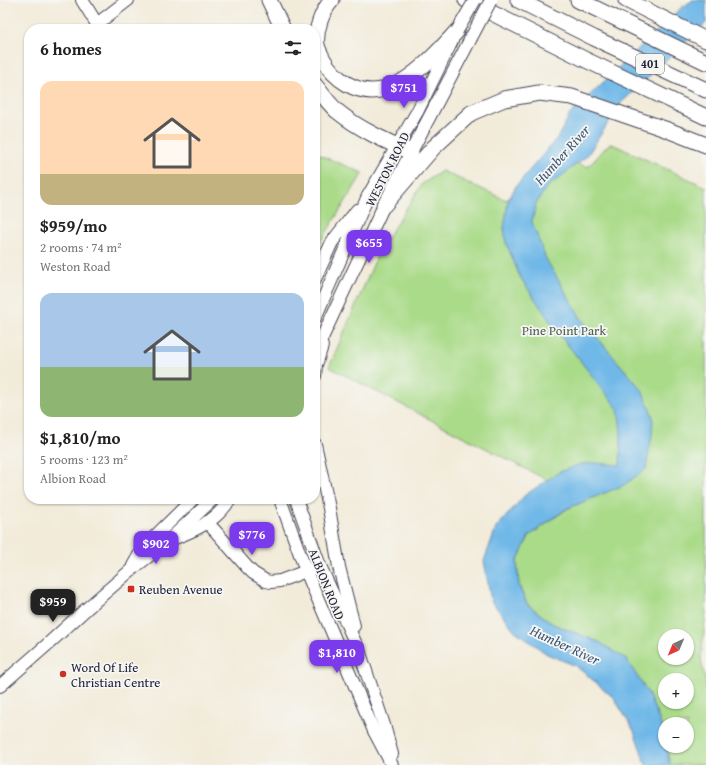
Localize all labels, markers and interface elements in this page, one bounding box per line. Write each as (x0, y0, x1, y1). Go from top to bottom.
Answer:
text: 6 homes (40, 36, 102, 61)
icon: filters (282, 37, 304, 59)
road number: 401 (636, 54, 664, 74)
pin: $751 (380, 75, 428, 109)
text: $751 (391, 78, 417, 97)
icon: home (136, 107, 208, 179)
water label: Humber River (529, 120, 595, 190)
street label: WESTON ROAD (361, 129, 414, 210)
text: $959/mo (40, 213, 107, 238)
pin: $655 (345, 230, 393, 264)
text: $655 (356, 233, 382, 252)
text: 2 rooms · 74 m² (40, 238, 122, 257)
text: Weston Road (40, 257, 110, 276)
icon: home (136, 319, 208, 391)
park label: Pine Point Park (522, 321, 606, 340)
text: $1,810/mo (40, 425, 121, 450)
text: 5 rooms · 123 m² (40, 450, 128, 469)
text: Albion Road (40, 469, 106, 488)
pin: $776 (228, 522, 276, 556)
text: $776 (239, 525, 265, 544)
pin: $902 (132, 531, 180, 565)
text: $902 (143, 534, 169, 553)
street label: ALBION ROAD (304, 546, 350, 623)
place label: Reuben Avenue (139, 580, 223, 599)
marker: Reuben Avenue (126, 584, 136, 594)
pin: $959 (29, 589, 77, 623)
text: $959 (40, 592, 66, 611)
water label: Humber River (526, 620, 604, 670)
north arrow (658, 629, 694, 665)
map controls (658, 629, 694, 753)
pin: $1,810 (304, 640, 370, 674)
text: $1,810 (318, 643, 356, 662)
place label: Word Of Life Christian Centre (71, 658, 160, 692)
marker: Word Of Life Christian Centre (58, 669, 68, 679)
button: + (658, 673, 694, 709)
button: − (658, 717, 694, 753)

